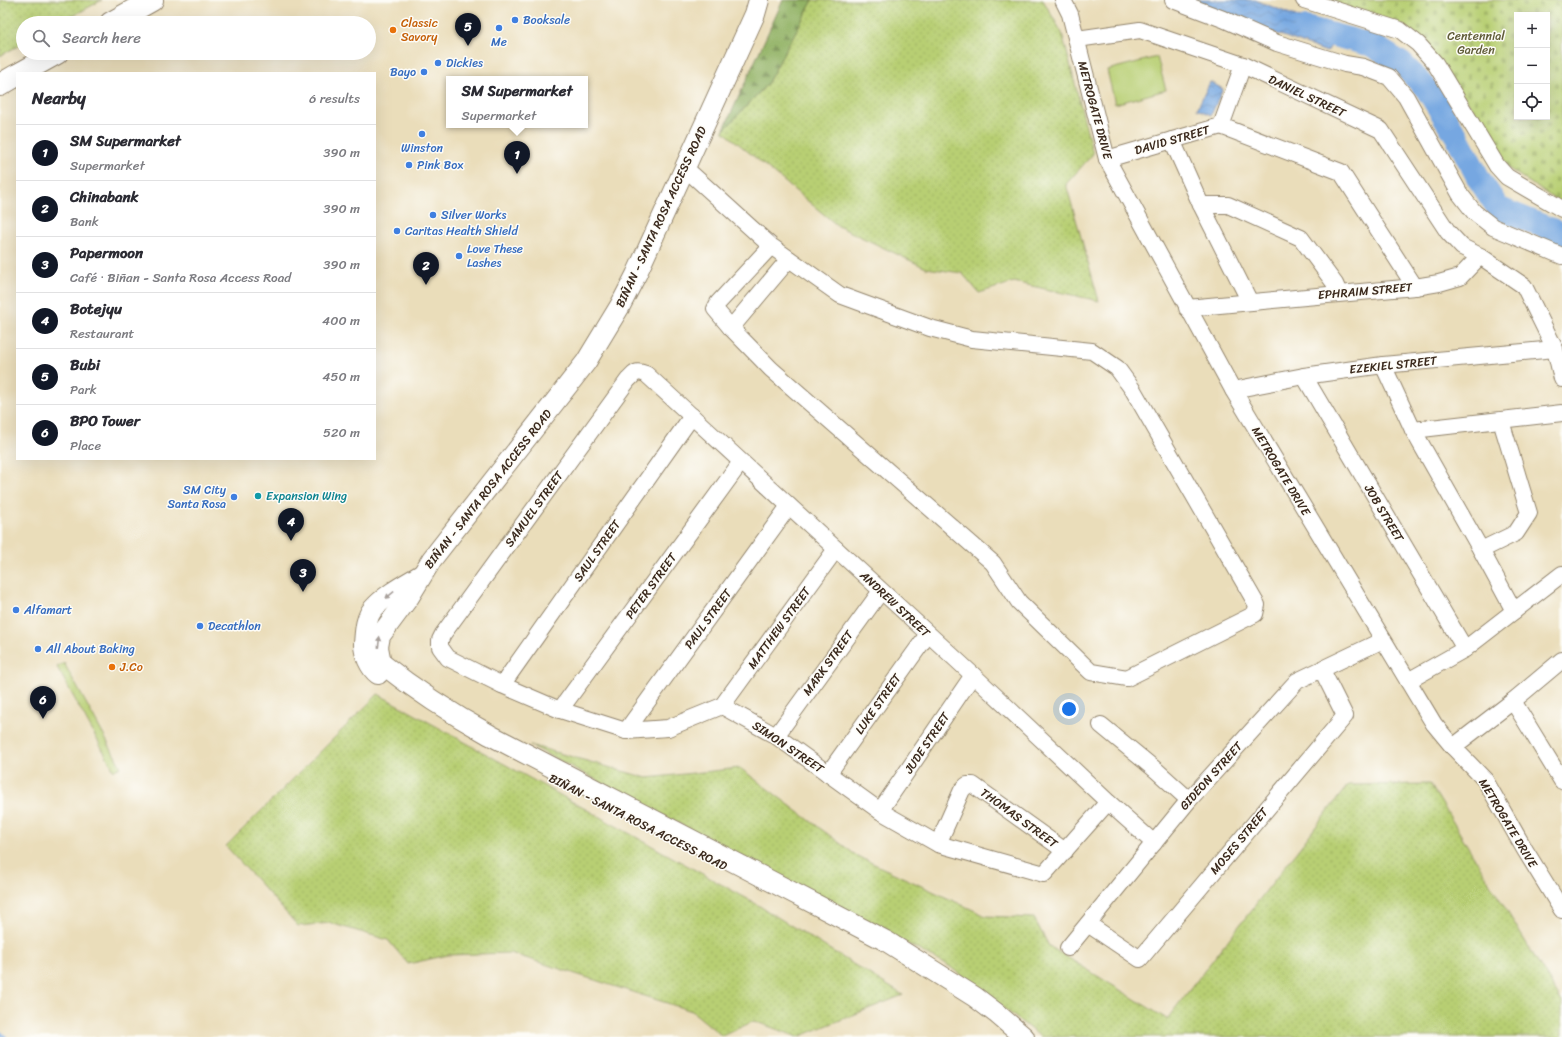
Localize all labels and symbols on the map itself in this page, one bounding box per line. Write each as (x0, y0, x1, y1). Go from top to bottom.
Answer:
place label: Booksale (523, 9, 570, 31)
place label: Classic Savory (401, 12, 438, 48)
pin: 5 (455, 13, 481, 46)
marker: Booksale (510, 15, 520, 25)
marker: Me (494, 23, 504, 33)
marker: Classic Savory (388, 25, 398, 35)
park label: Centennial Garden (1447, 25, 1505, 61)
place label: Me (491, 31, 507, 53)
place label: Dickies (446, 52, 483, 74)
marker: Dickies (433, 58, 443, 68)
street label: METROGATE DRIVE (1071, 58, 1119, 163)
place label: Bayo (390, 61, 416, 83)
marker: Bayo (419, 67, 429, 77)
street label: DANIEL STREET (1264, 68, 1351, 124)
street label: DAVID STREET (1132, 118, 1213, 161)
street label: BIÑAN - SANTA ROSA ACCESS ROAD (609, 122, 713, 311)
marker: Winston (417, 129, 427, 139)
place label: Winston (401, 137, 444, 159)
pin: 1 (504, 141, 530, 174)
place label: Pink Box (417, 154, 464, 176)
marker: Pink Box (404, 160, 414, 170)
place label: Silver Works (441, 204, 507, 226)
marker: Silver Works (428, 210, 438, 220)
place label: Caritas Health Shield (405, 220, 519, 242)
marker: Caritas Health Shield (392, 226, 402, 236)
place label: Love These Lashes (467, 238, 523, 274)
marker: Love These Lashes (454, 251, 464, 261)
pin: 2 (413, 252, 439, 285)
street label: EPHRAIM STREET (1317, 276, 1414, 306)
street label: EZEKIEL STREET (1348, 349, 1439, 381)
street label: BIÑAN - SANTA ROSA ACCESS ROAD (418, 404, 558, 574)
street label: METROGATE DRIVE (1246, 422, 1317, 521)
street label: SAMUEL STREET (499, 465, 570, 552)
place label: SM City Santa Rosa (167, 479, 227, 515)
street label: JOB STREET (1358, 479, 1410, 547)
place label: Expansion Wing (266, 485, 347, 507)
marker: Expansion Wing (253, 491, 263, 501)
marker: SM City Santa Rosa (229, 492, 239, 502)
pin: 4 (278, 508, 304, 541)
street label: SAUL STREET (567, 515, 627, 587)
street label: PETER STREET (619, 547, 684, 624)
pin: 3 (290, 559, 316, 592)
street label: ANDREW STREET (854, 565, 936, 643)
street label: MATTHEW STREET (742, 581, 817, 674)
street label: PAUL STREET (678, 583, 738, 654)
one-way arrow (385, 591, 395, 599)
place label: Alfamart (23, 599, 72, 621)
marker: Alfamart (11, 605, 21, 615)
place label: Decathlon (208, 615, 261, 637)
marker: Decathlon (195, 621, 205, 631)
street label: MARK STREET (797, 625, 860, 700)
one-way arrow (376, 636, 383, 648)
place label: All About Baking (45, 638, 135, 660)
marker: All About Baking (33, 644, 43, 654)
place label: J.Co (119, 656, 143, 678)
marker: J.Co (107, 662, 117, 672)
street label: LUKE STREET (849, 668, 908, 739)
pin: 6 (30, 686, 56, 719)
your location (1059, 699, 1079, 719)
street label: JUDE STREET (898, 707, 956, 779)
street label: SIMON STREET (747, 715, 830, 780)
street label: GIDEON STREET (1174, 736, 1249, 815)
street label: BIÑAN - SANTA ROSA ACCESS ROAD (545, 767, 732, 877)
street label: METROGATE DRIVE (1473, 774, 1544, 873)
street label: THOMAS STREET (975, 782, 1063, 854)
street label: MOSES STREET (1204, 801, 1275, 880)

